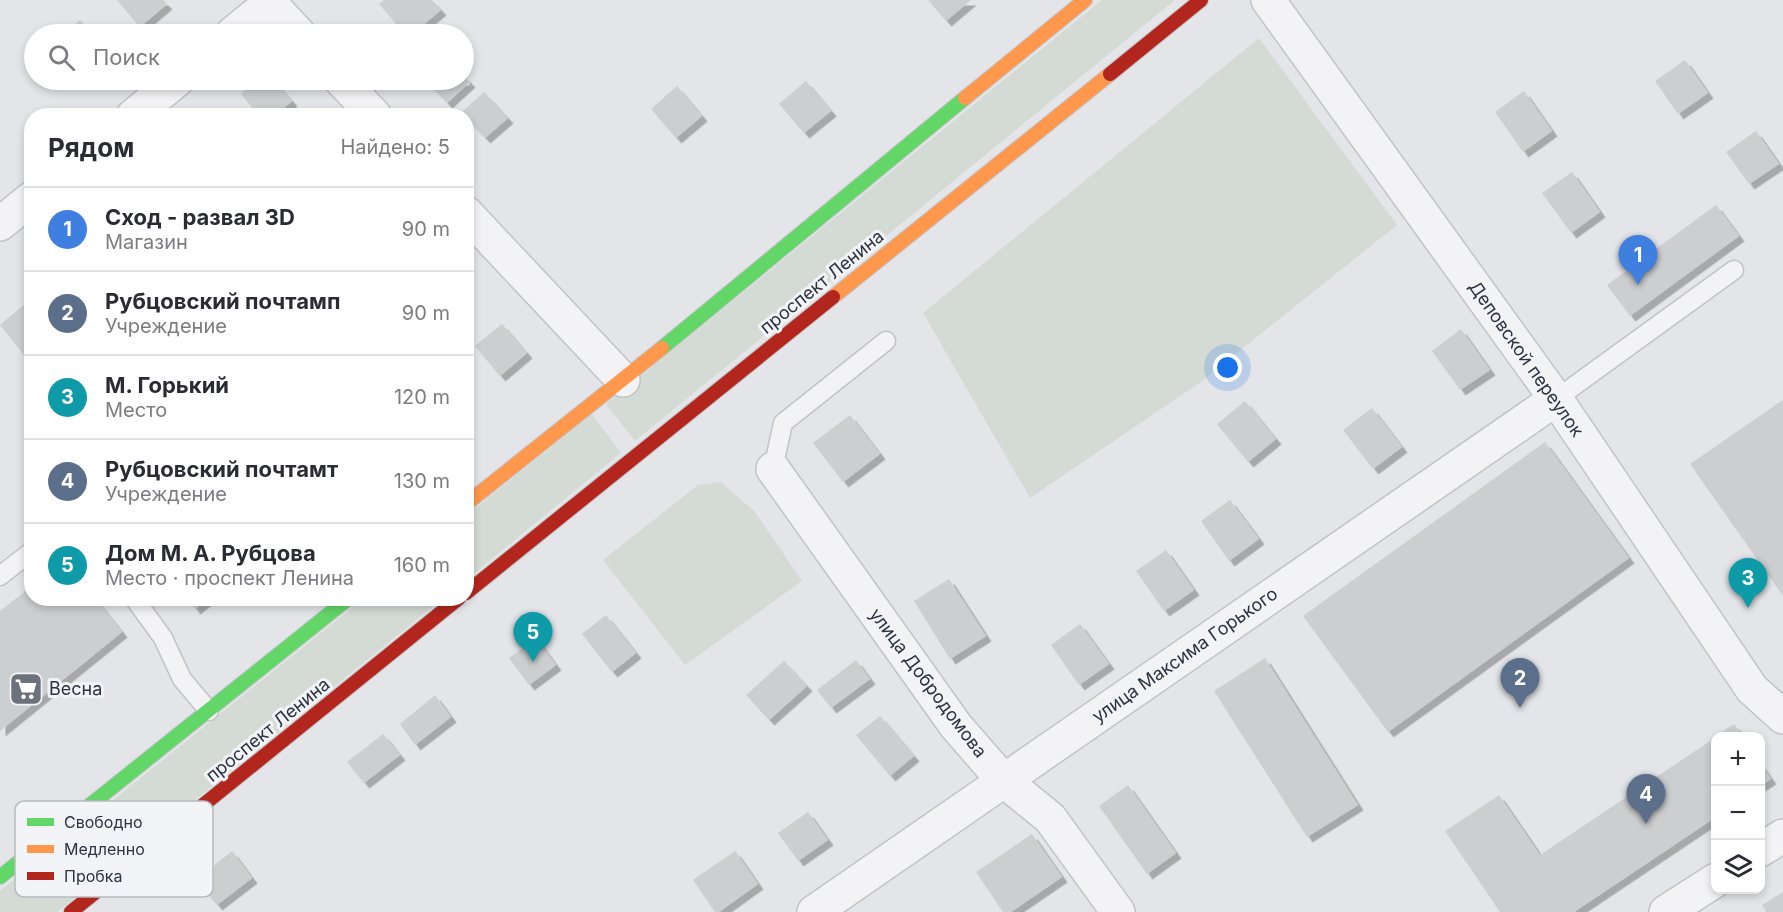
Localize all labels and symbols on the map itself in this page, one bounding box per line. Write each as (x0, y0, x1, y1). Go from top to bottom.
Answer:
street label: проспект Ленина (756, 225, 888, 338)
pin: 1 (1618, 236, 1658, 285)
street label: Деповской переулок (1465, 277, 1588, 441)
your location (1213, 353, 1242, 382)
pin: 3 (1728, 558, 1768, 608)
street label: улица Максима Горького (1088, 583, 1281, 727)
street label: улица Добродомова (865, 604, 991, 761)
pin: 5 (514, 612, 552, 662)
pin: 2 (1500, 658, 1540, 708)
supermarket icon: Весна (8, 671, 44, 707)
street label: проспект Ленина (202, 673, 334, 786)
place label: Весна (49, 678, 102, 699)
pin: 4 (1626, 774, 1666, 824)
legend (15, 801, 213, 897)
text: Свободно (64, 812, 143, 832)
text: Медленно (64, 839, 145, 859)
text: Пробка (64, 866, 122, 886)

